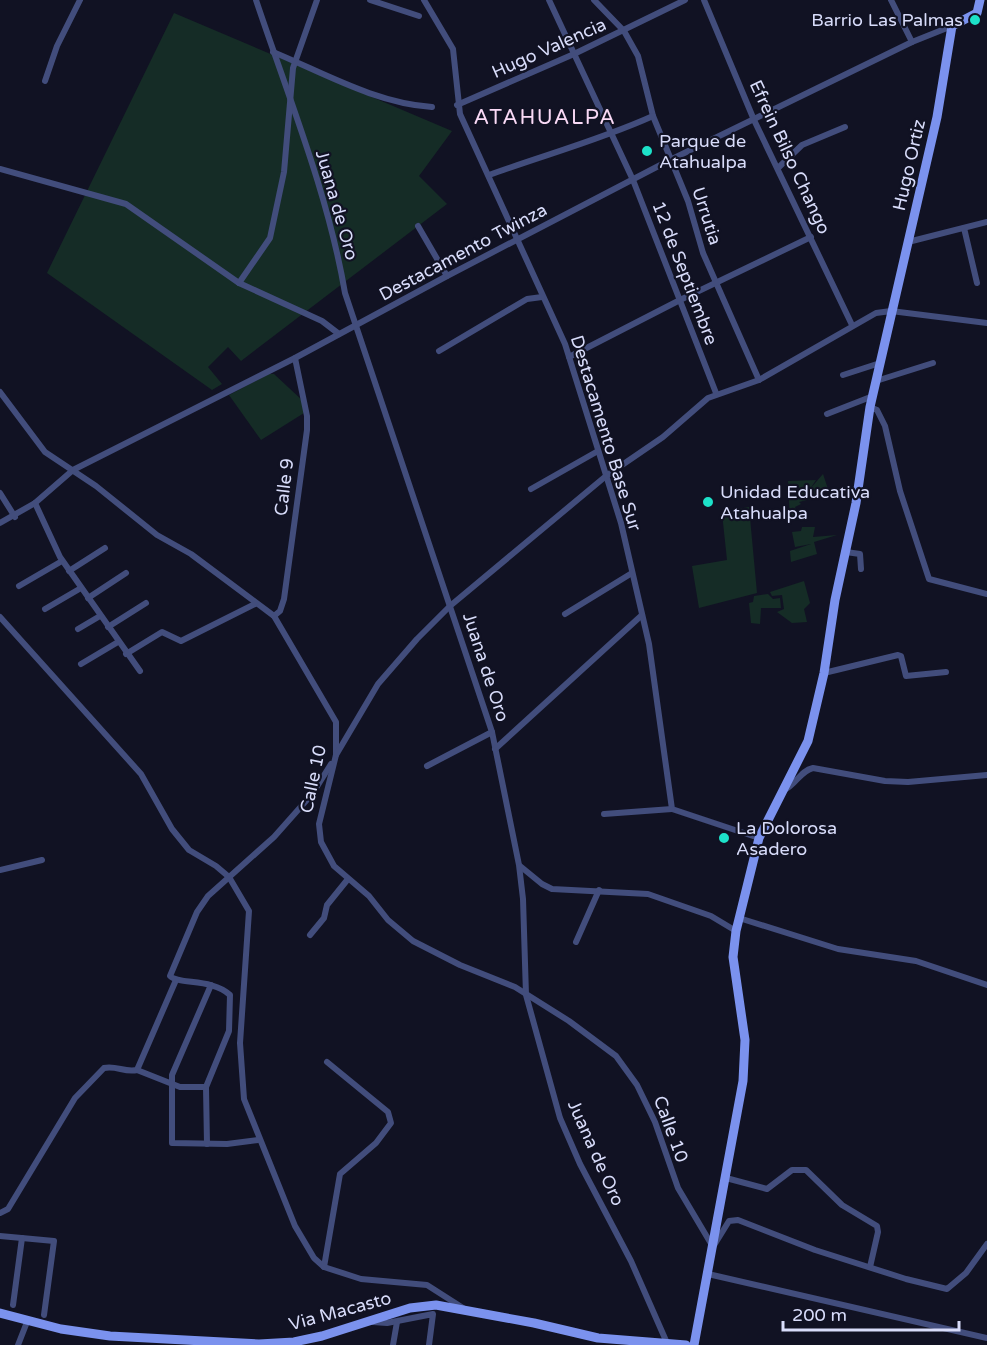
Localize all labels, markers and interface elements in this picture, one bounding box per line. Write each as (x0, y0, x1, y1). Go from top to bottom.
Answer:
place label: Barrio Las Palmas (811, 9, 963, 31)
street label: Hugo Valencia (488, 13, 610, 83)
marker: Barrio Las Palmas (968, 13, 982, 27)
street label: Efrein Bilso Chango (745, 76, 835, 238)
district label: ATAHUALPA (474, 105, 617, 130)
street label: Hugo Ortiz (888, 117, 930, 213)
place label: Parque de Atahualpa (659, 130, 747, 173)
marker: Parque de Atahualpa (640, 144, 654, 158)
street label: Juana de Oro (311, 147, 363, 263)
street label: Urrutia (687, 184, 727, 248)
street label: Destacamento Twinza (375, 198, 551, 306)
street label: 12 de Septiembre (647, 198, 723, 348)
street label: Destacamento Base Sur (566, 333, 646, 534)
street label: Calle 9 (270, 457, 298, 517)
place label: Unidad Educativa Atahualpa (720, 481, 870, 524)
marker: Unidad Educativa Atahualpa (701, 495, 715, 509)
street label: Juana de Oro (458, 610, 514, 724)
street label: Calle 10 (295, 743, 331, 815)
place label: La Dolorosa Asadero (736, 817, 837, 860)
marker: La Dolorosa Asadero (717, 831, 731, 845)
street label: Calle 10 (649, 1093, 693, 1165)
street label: Juana de Oro (563, 1097, 629, 1209)
street label: Via Macasto (286, 1287, 394, 1335)
scale bar (783, 1294, 958, 1332)
text: 200 m (792, 1304, 847, 1326)

